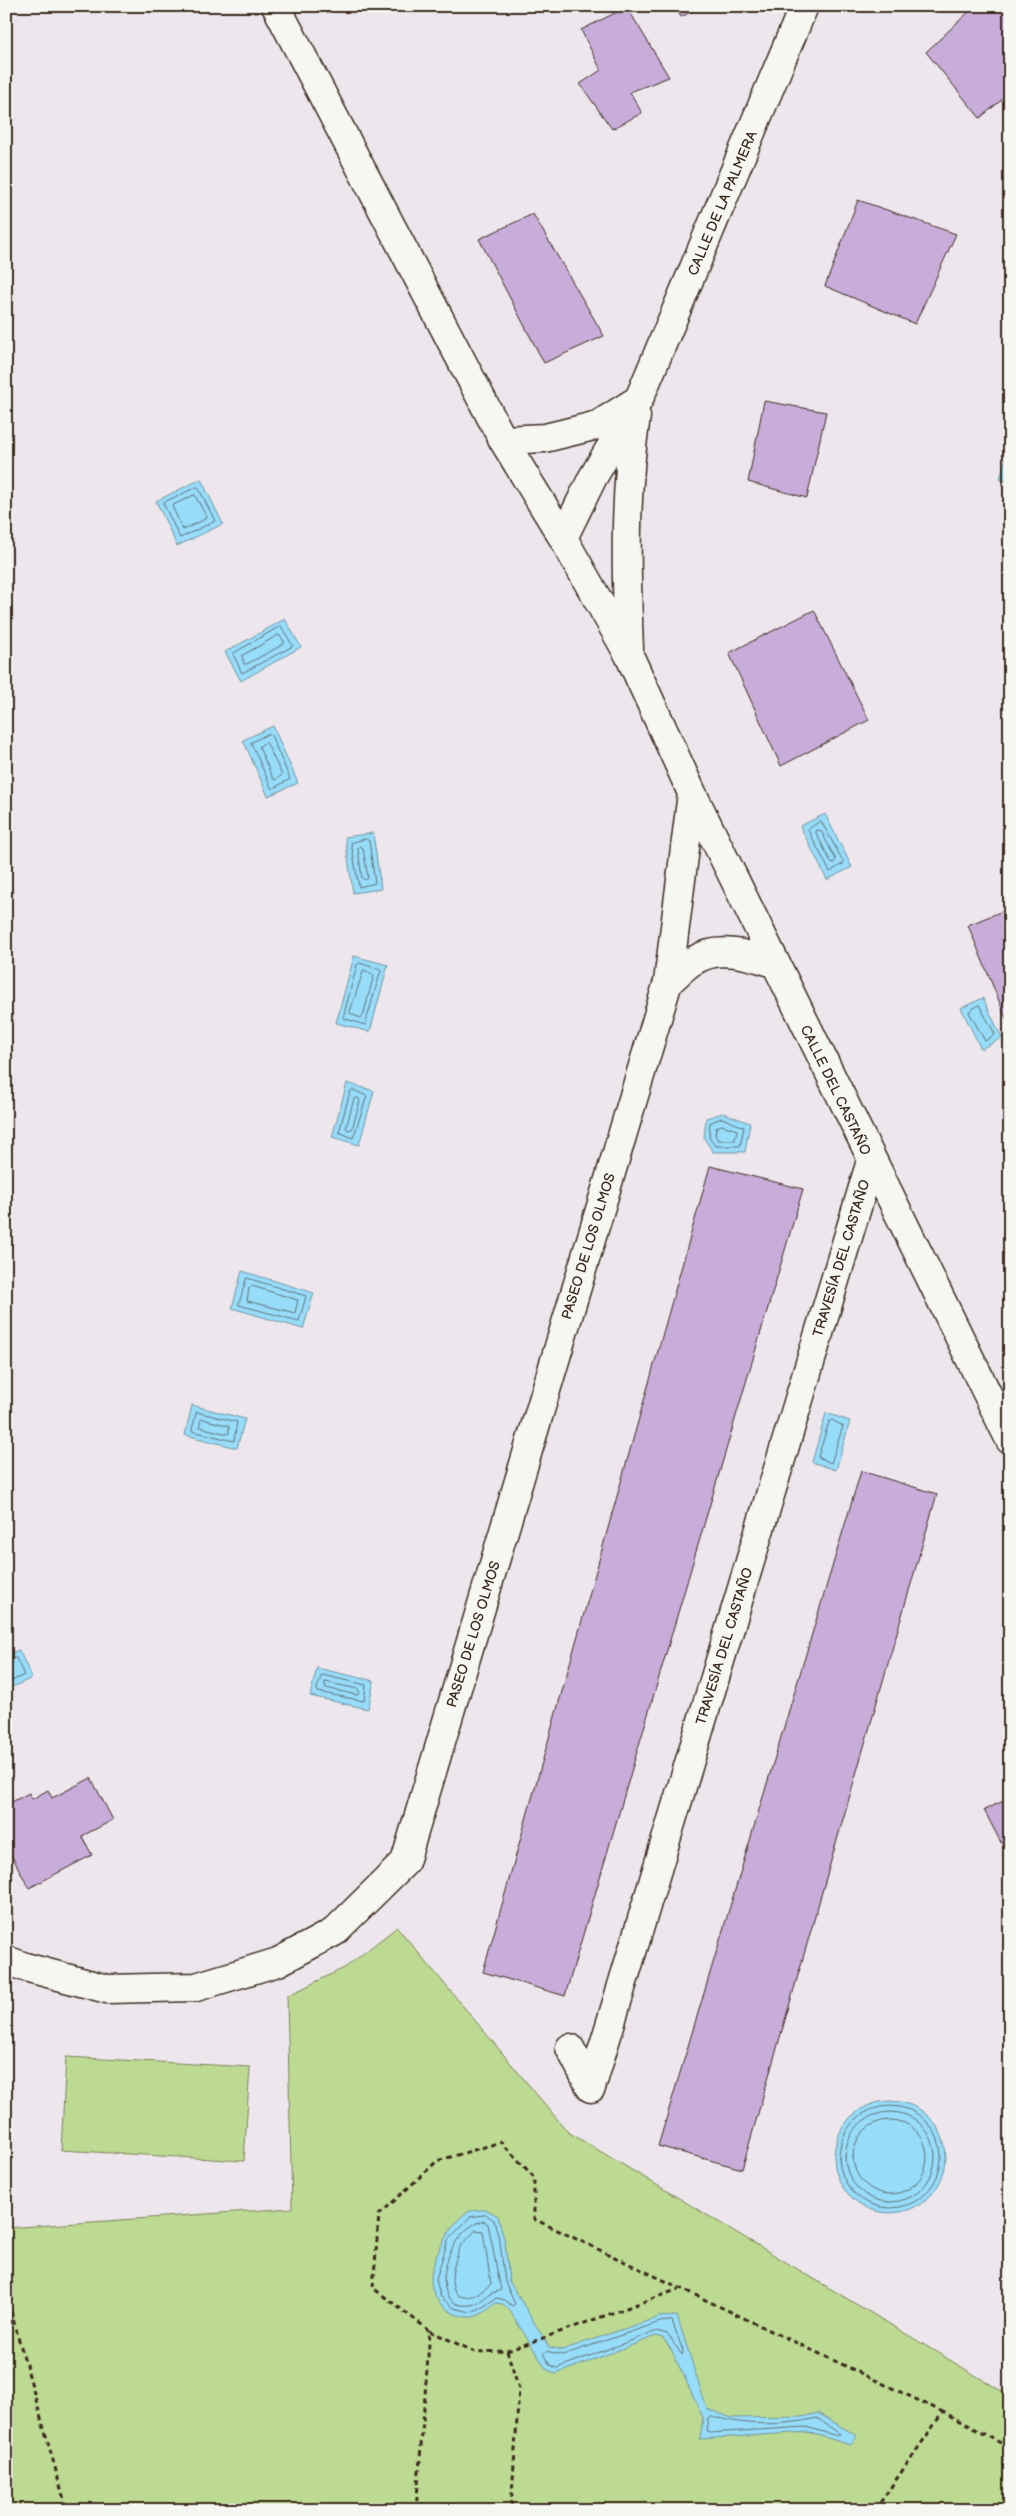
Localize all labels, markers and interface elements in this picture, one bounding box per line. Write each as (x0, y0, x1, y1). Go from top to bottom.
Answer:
street label: CALLE DE LA PALMERA (684, 128, 761, 278)
street label: CALLE DEL CASTAÑO (797, 1022, 875, 1158)
street label: PASEO DE LOS OLMOS (558, 1171, 619, 1321)
street label: TRAVESÍA DEL CASTAÑO (808, 1177, 874, 1339)
street label: PASEO DE LOS OLMOS (443, 1559, 504, 1709)
street label: TRAVESÍA DEL CASTAÑO (691, 1565, 757, 1727)

